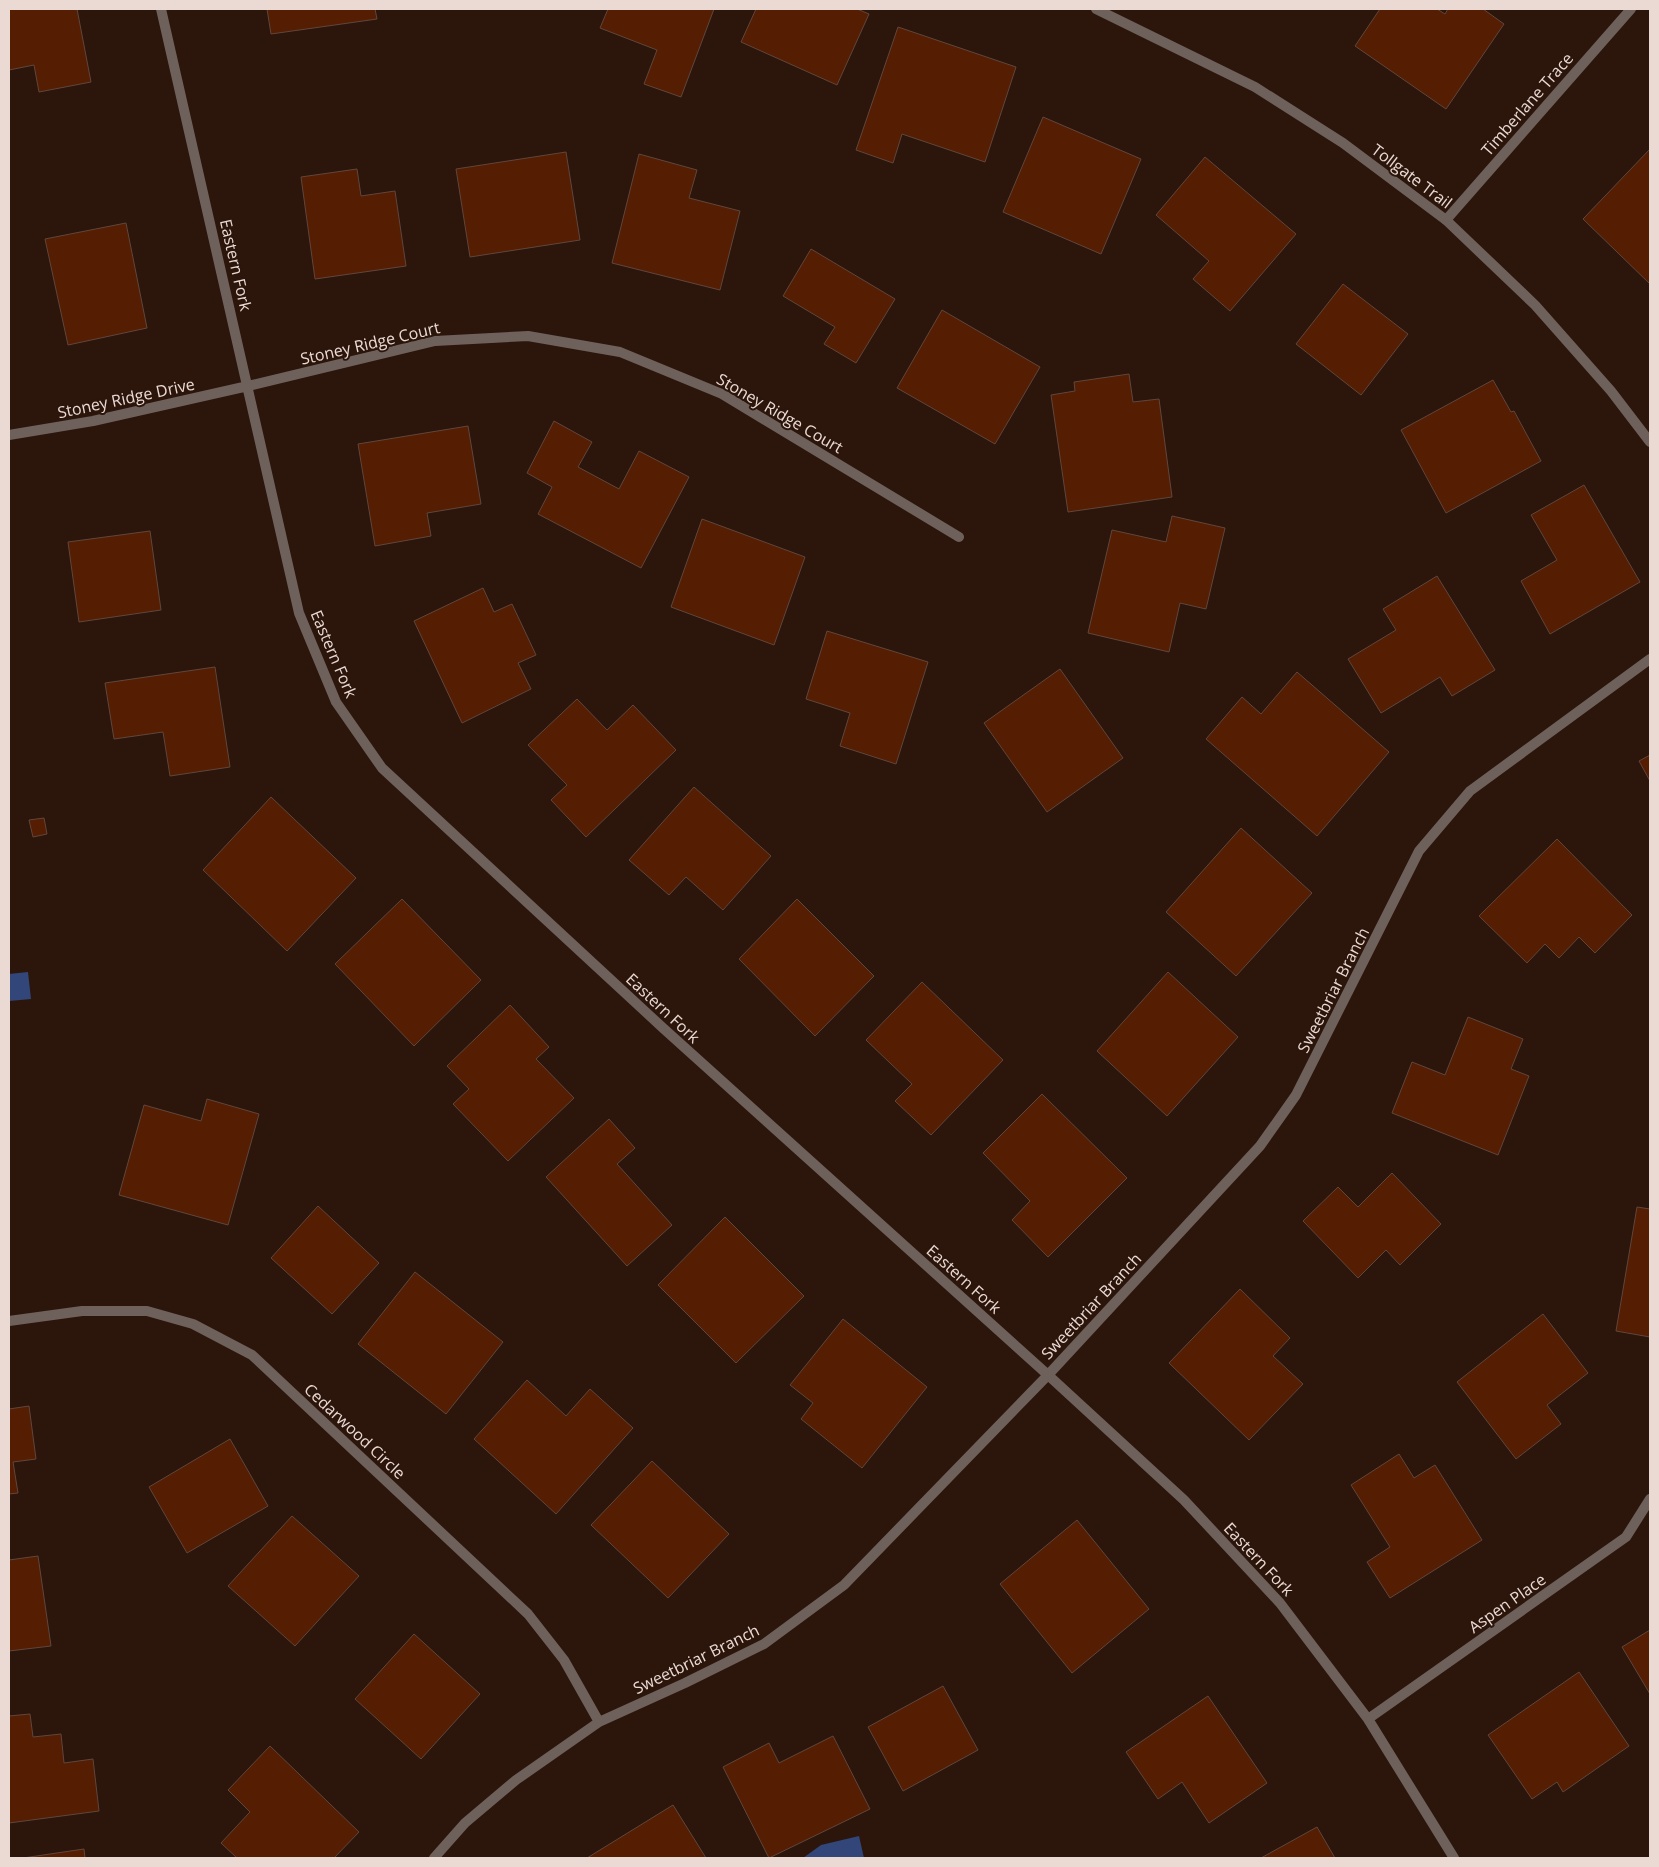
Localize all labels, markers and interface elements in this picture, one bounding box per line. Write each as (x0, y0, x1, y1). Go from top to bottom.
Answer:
street label: Timberlane Trace (1476, 48, 1578, 160)
street label: Tollgate Trail (1367, 139, 1457, 213)
street label: Eastern Fork (215, 217, 257, 314)
street label: Stoney Ridge Court (298, 316, 442, 370)
street label: Stoney Ridge Court (713, 368, 847, 458)
street label: Stoney Ridge Drive (55, 373, 197, 423)
street label: Eastern Fork (306, 607, 363, 702)
street label: Sweetbriar Branch (1292, 924, 1374, 1056)
street label: Eastern Fork (621, 968, 705, 1048)
street label: Eastern Fork (922, 1240, 1007, 1319)
street label: Sweetbriar Branch (1036, 1248, 1146, 1364)
street label: Cedarwood Circle (300, 1378, 410, 1484)
street label: Eastern Fork (1219, 1517, 1299, 1601)
street label: Aspen Place (1464, 1568, 1550, 1638)
street label: Sweetbriar Branch (629, 1619, 763, 1699)

